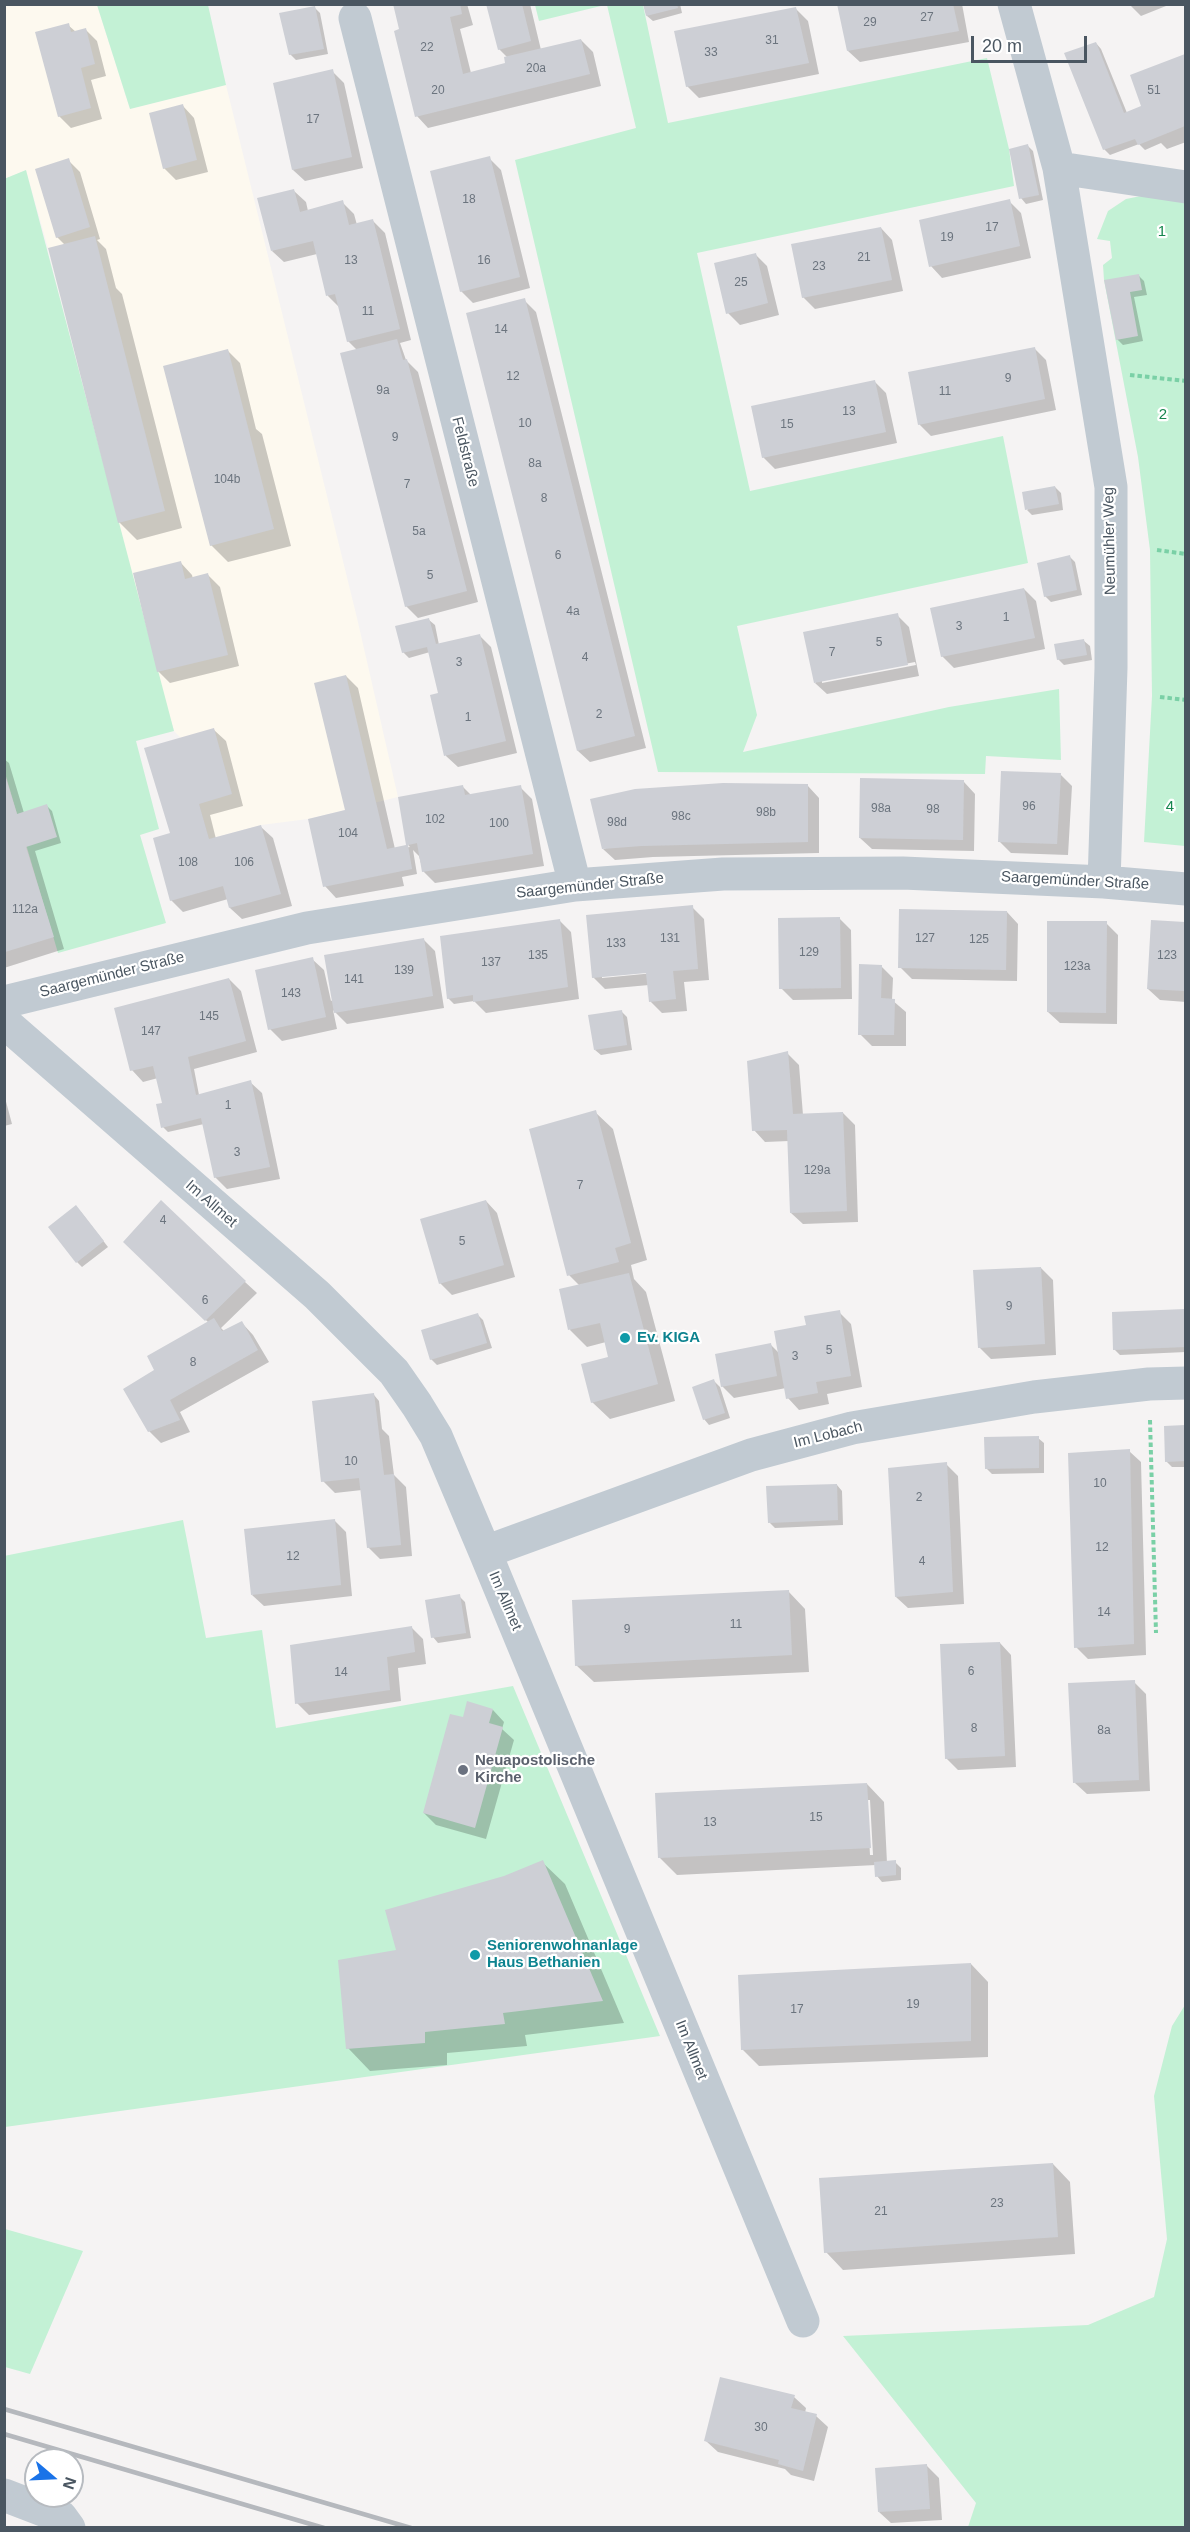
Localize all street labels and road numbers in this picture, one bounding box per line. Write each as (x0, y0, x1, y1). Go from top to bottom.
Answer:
street label: Feldstraße (448, 415, 482, 489)
street label: Neumühler Weg (1100, 487, 1120, 595)
street label: Saargemünder Straße (1000, 868, 1150, 894)
street label: Saargemünder Straße (515, 869, 665, 903)
street label: Saargemünder Straße (38, 948, 186, 1002)
street label: Im Allmet (182, 1177, 240, 1231)
street label: Im Lobach (792, 1418, 864, 1452)
street label: Im Allmet (485, 1569, 525, 1633)
street label: Im Allmet (671, 2018, 711, 2082)

